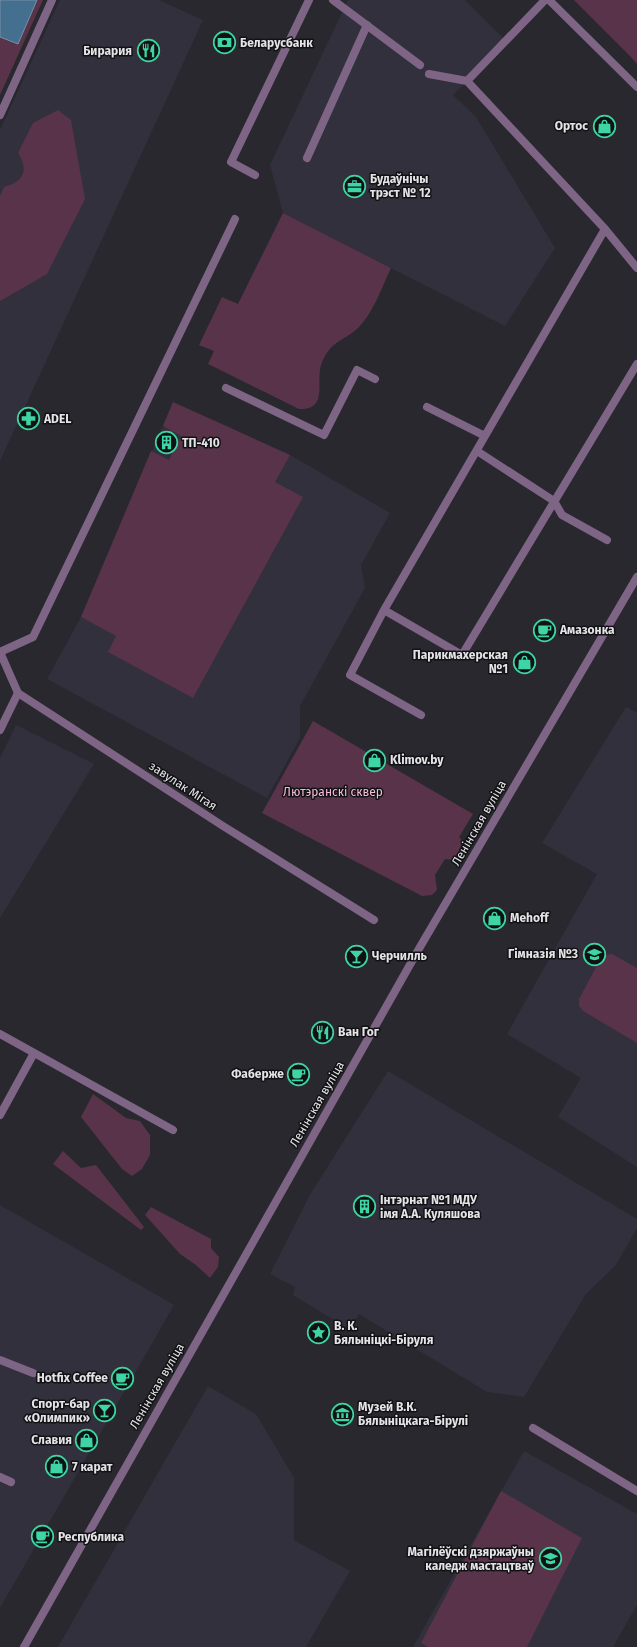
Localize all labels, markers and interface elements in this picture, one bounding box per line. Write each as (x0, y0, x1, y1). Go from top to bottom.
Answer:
bank icon: Беларусбанк (211, 30, 237, 56)
place label: Беларусбанк (240, 36, 313, 50)
restaurant icon: Бирария (135, 38, 161, 64)
place label: Бирария (83, 44, 132, 58)
shop icon: Ортос (591, 113, 617, 139)
place label: Ортос (555, 119, 588, 133)
place label: Будаўнічы трэст № 12 (370, 172, 431, 200)
office icon: Будаўнічы трэст № 12 (341, 173, 367, 199)
pharmacy icon: ADEL (15, 406, 41, 432)
place label: ADEL (43, 412, 71, 426)
building icon: ТП-410 (153, 430, 179, 456)
place label: ТП-410 (182, 436, 220, 450)
cafe icon: Амазонка (532, 617, 558, 643)
place label: Амазонка (559, 623, 615, 637)
place label: Парикмахерская №1 (413, 648, 508, 676)
shop icon: Парикмахерская №1 (511, 649, 537, 675)
shop icon: Klimov.by (361, 747, 387, 773)
place label: Klimov.by (390, 753, 444, 767)
street label: завулак Мігая (146, 759, 220, 813)
street label: Ленінская вуліца (449, 778, 509, 868)
park label: Лютэранскі сквер (283, 785, 383, 799)
shop icon: Mehoff (481, 905, 507, 931)
place label: Mehoff (510, 911, 550, 925)
school or university icon: Гімназія №3 (581, 941, 607, 967)
bar icon: Черчилль (344, 943, 370, 969)
place label: Гімназія №3 (508, 947, 578, 961)
place label: Черчилль (372, 949, 428, 963)
restaurant icon: Ван Гог (310, 1019, 336, 1045)
place label: Ван Гог (338, 1025, 380, 1039)
street label: Ленінская вуліца (287, 1059, 347, 1149)
cafe icon: Фаберже (286, 1061, 312, 1087)
place label: Фаберже (231, 1067, 284, 1081)
place label: Інтэрнат №1 МДУ імя А.А. Куляшова (380, 1193, 481, 1221)
building icon: Інтэрнат №1 МДУ імя А.А. Куляшова (351, 1194, 377, 1220)
place label: В. К. Бялыніцкі-Біруля (334, 1319, 433, 1347)
place icon: В. К. Бялыніцкі-Біруля (306, 1320, 332, 1346)
street label: Ленінская вуліца (127, 1341, 187, 1431)
cafe icon: Hotfix Coffee (110, 1365, 136, 1391)
place label: Hotfix Coffee (37, 1371, 108, 1385)
place label: Спорт-бар «Олимпик» (24, 1397, 90, 1425)
bar icon: Спорт-бар «Олимпик» (92, 1398, 118, 1424)
place label: Музей В.К. Бялыніцкага-Бірулі (358, 1400, 468, 1428)
museum icon: Музей В.К. Бялыніцкага-Бірулі (329, 1401, 355, 1427)
shop icon: Славия (74, 1427, 100, 1453)
place label: Славия (31, 1433, 72, 1447)
shop icon: 7 карат (44, 1454, 70, 1480)
place label: 7 карат (72, 1460, 113, 1474)
cafe icon: Республика (30, 1524, 56, 1550)
place label: Республика (58, 1530, 125, 1544)
place label: Магілёўскі дзяржаўны каледж мастацтваў (407, 1545, 535, 1573)
school or university icon: Магілёўскі дзяржаўны каледж мастацтваў (537, 1546, 563, 1572)

